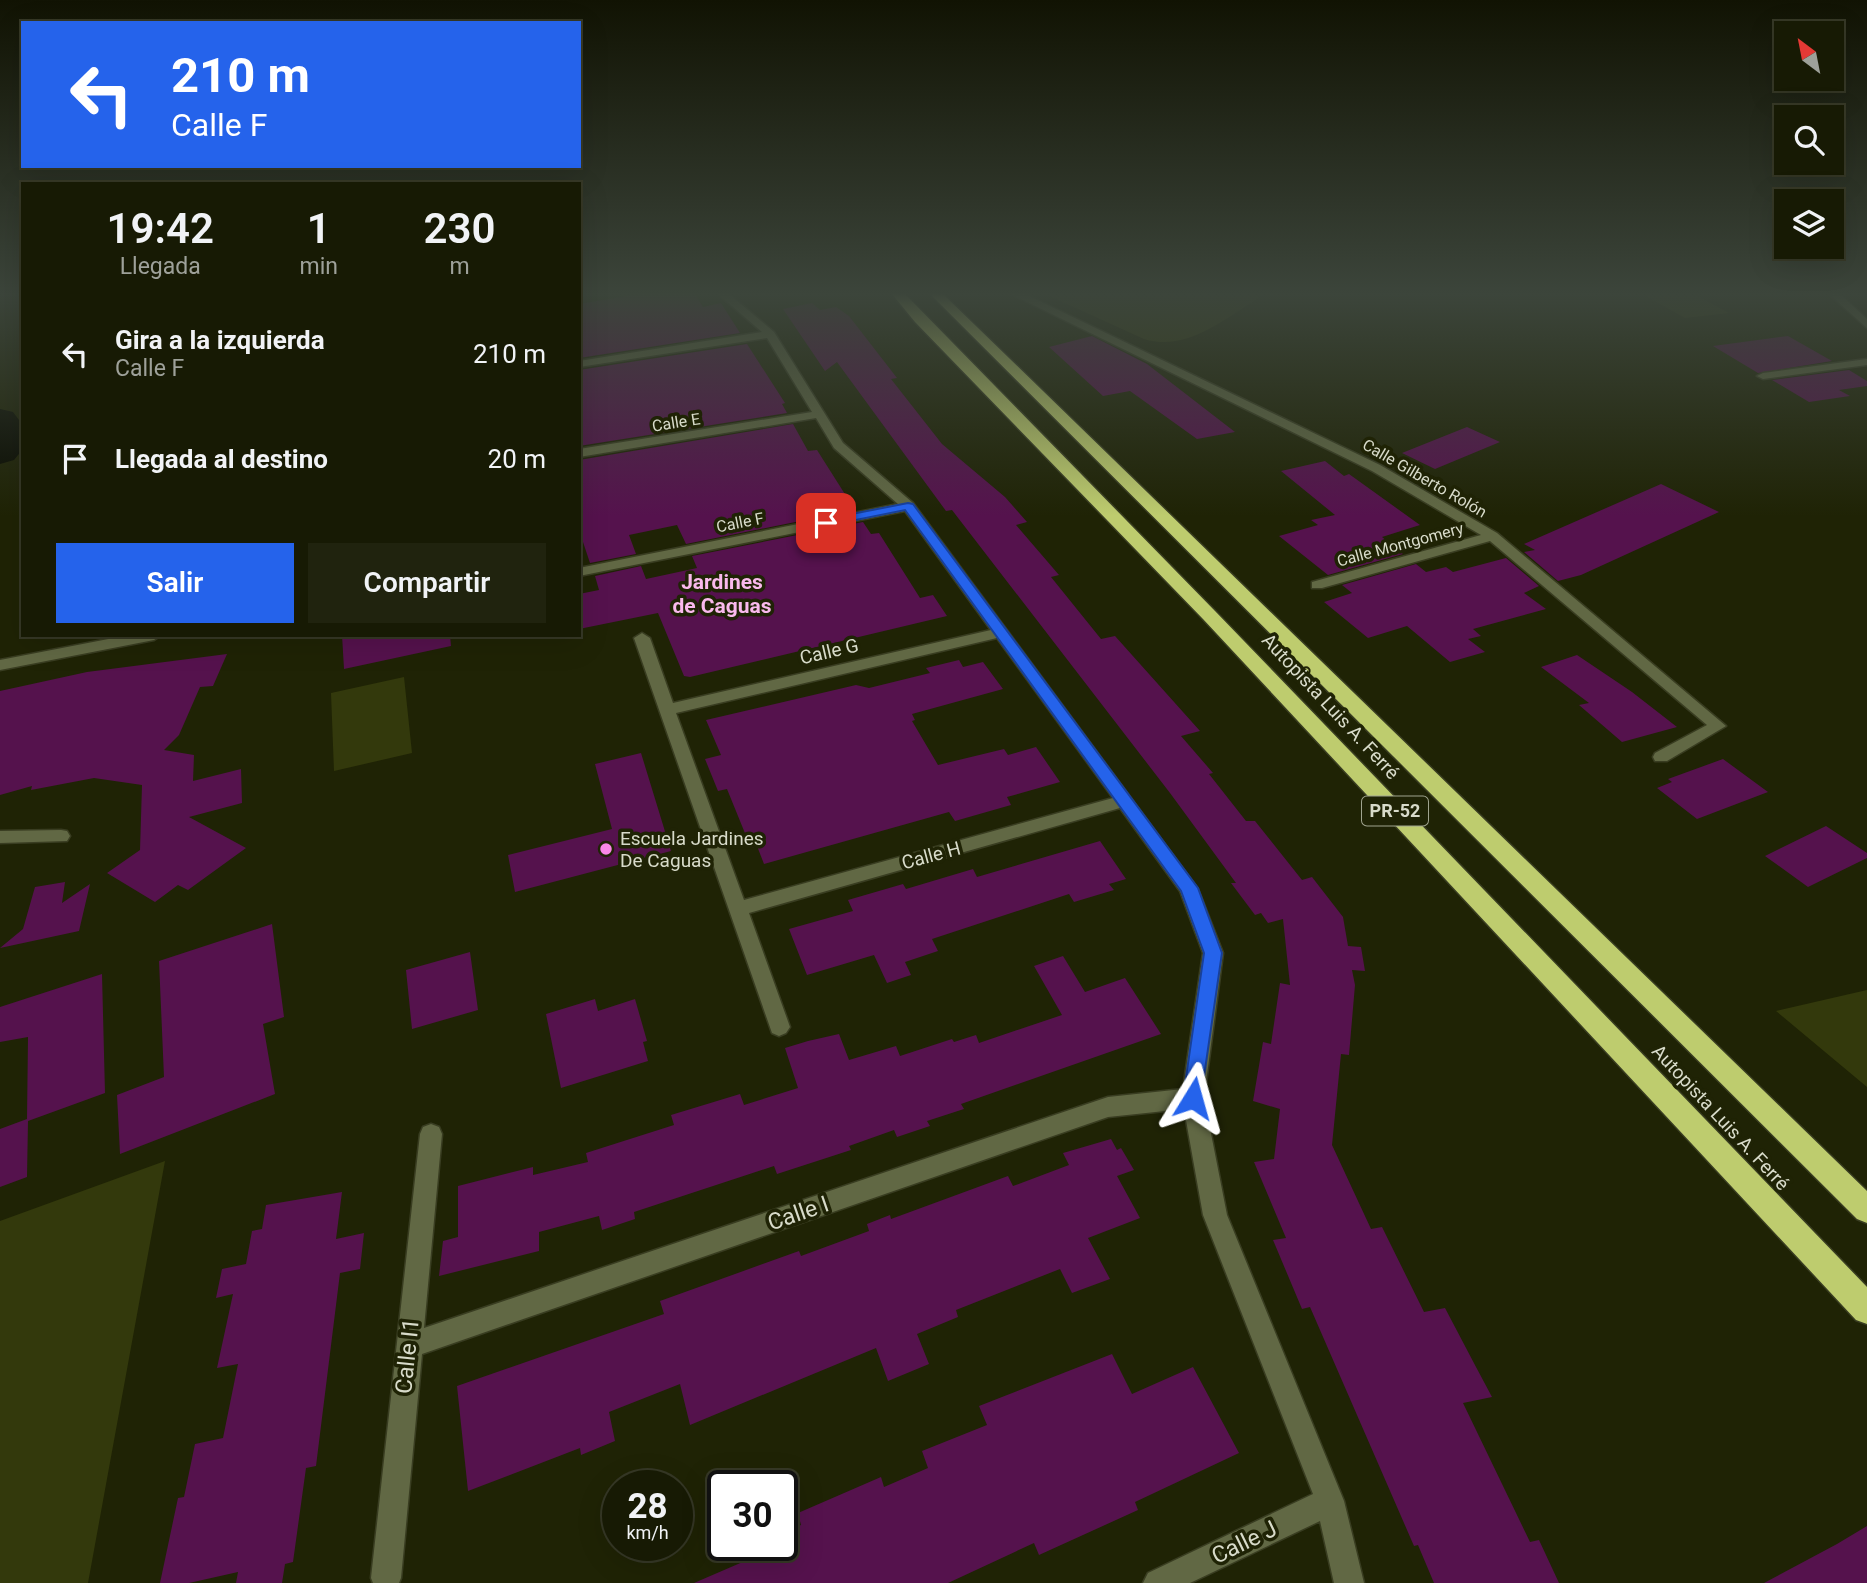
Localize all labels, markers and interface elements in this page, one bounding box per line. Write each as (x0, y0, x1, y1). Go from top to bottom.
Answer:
north arrow (1774, 21, 1844, 91)
map controls (1774, 21, 1844, 259)
text: 210 m (171, 47, 310, 104)
icon: left (56, 49, 147, 140)
button: search (1774, 105, 1844, 175)
text: Calle F (171, 106, 267, 144)
button: layers (1774, 189, 1844, 259)
text: 19:42 (107, 204, 214, 253)
text: 1 (307, 204, 331, 253)
text: 230 (423, 204, 495, 253)
text: Llegada (120, 253, 201, 280)
text: min (299, 253, 338, 280)
text: m (449, 253, 470, 280)
text: Gira a la izquierda (115, 325, 325, 355)
icon: left (56, 335, 94, 373)
text: 210 m (473, 339, 546, 369)
text: Calle F (115, 355, 184, 382)
street label: Calle E (651, 409, 701, 436)
street label: Calle Gilberto Rolón (1359, 435, 1490, 522)
icon: arrive (56, 440, 94, 478)
text: Llegada al destino (115, 444, 328, 474)
text: 20 m (488, 444, 546, 474)
pin (796, 493, 856, 553)
icon: arrive (807, 504, 845, 542)
street label: Calle F (715, 509, 766, 536)
street label: Calle Montgomery (1335, 518, 1466, 571)
button: Salir (56, 543, 294, 623)
button: Compartir (308, 543, 546, 623)
district label: Jardines de Caguas (672, 570, 772, 618)
street label: Autopista Luis A. Ferré (1257, 629, 1404, 784)
street label: Calle G (797, 634, 861, 669)
road number: PR-52 (1362, 796, 1428, 826)
place label: Escuela Jardines De Caguas (620, 827, 764, 872)
street label: Calle H (899, 837, 963, 874)
marker: Escuela Jardines De Caguas (598, 841, 614, 857)
street label: Autopista Luis A. Ferré (1647, 1040, 1794, 1195)
position arrow (1156, 1061, 1230, 1135)
street label: Calle I (764, 1190, 832, 1236)
street label: Calle I1 (390, 1317, 425, 1395)
speed limit sign: 30 (707, 1470, 798, 1561)
text: 28 (627, 1486, 668, 1527)
street label: Calle J (1207, 1515, 1281, 1570)
text: km/h (626, 1522, 669, 1543)

